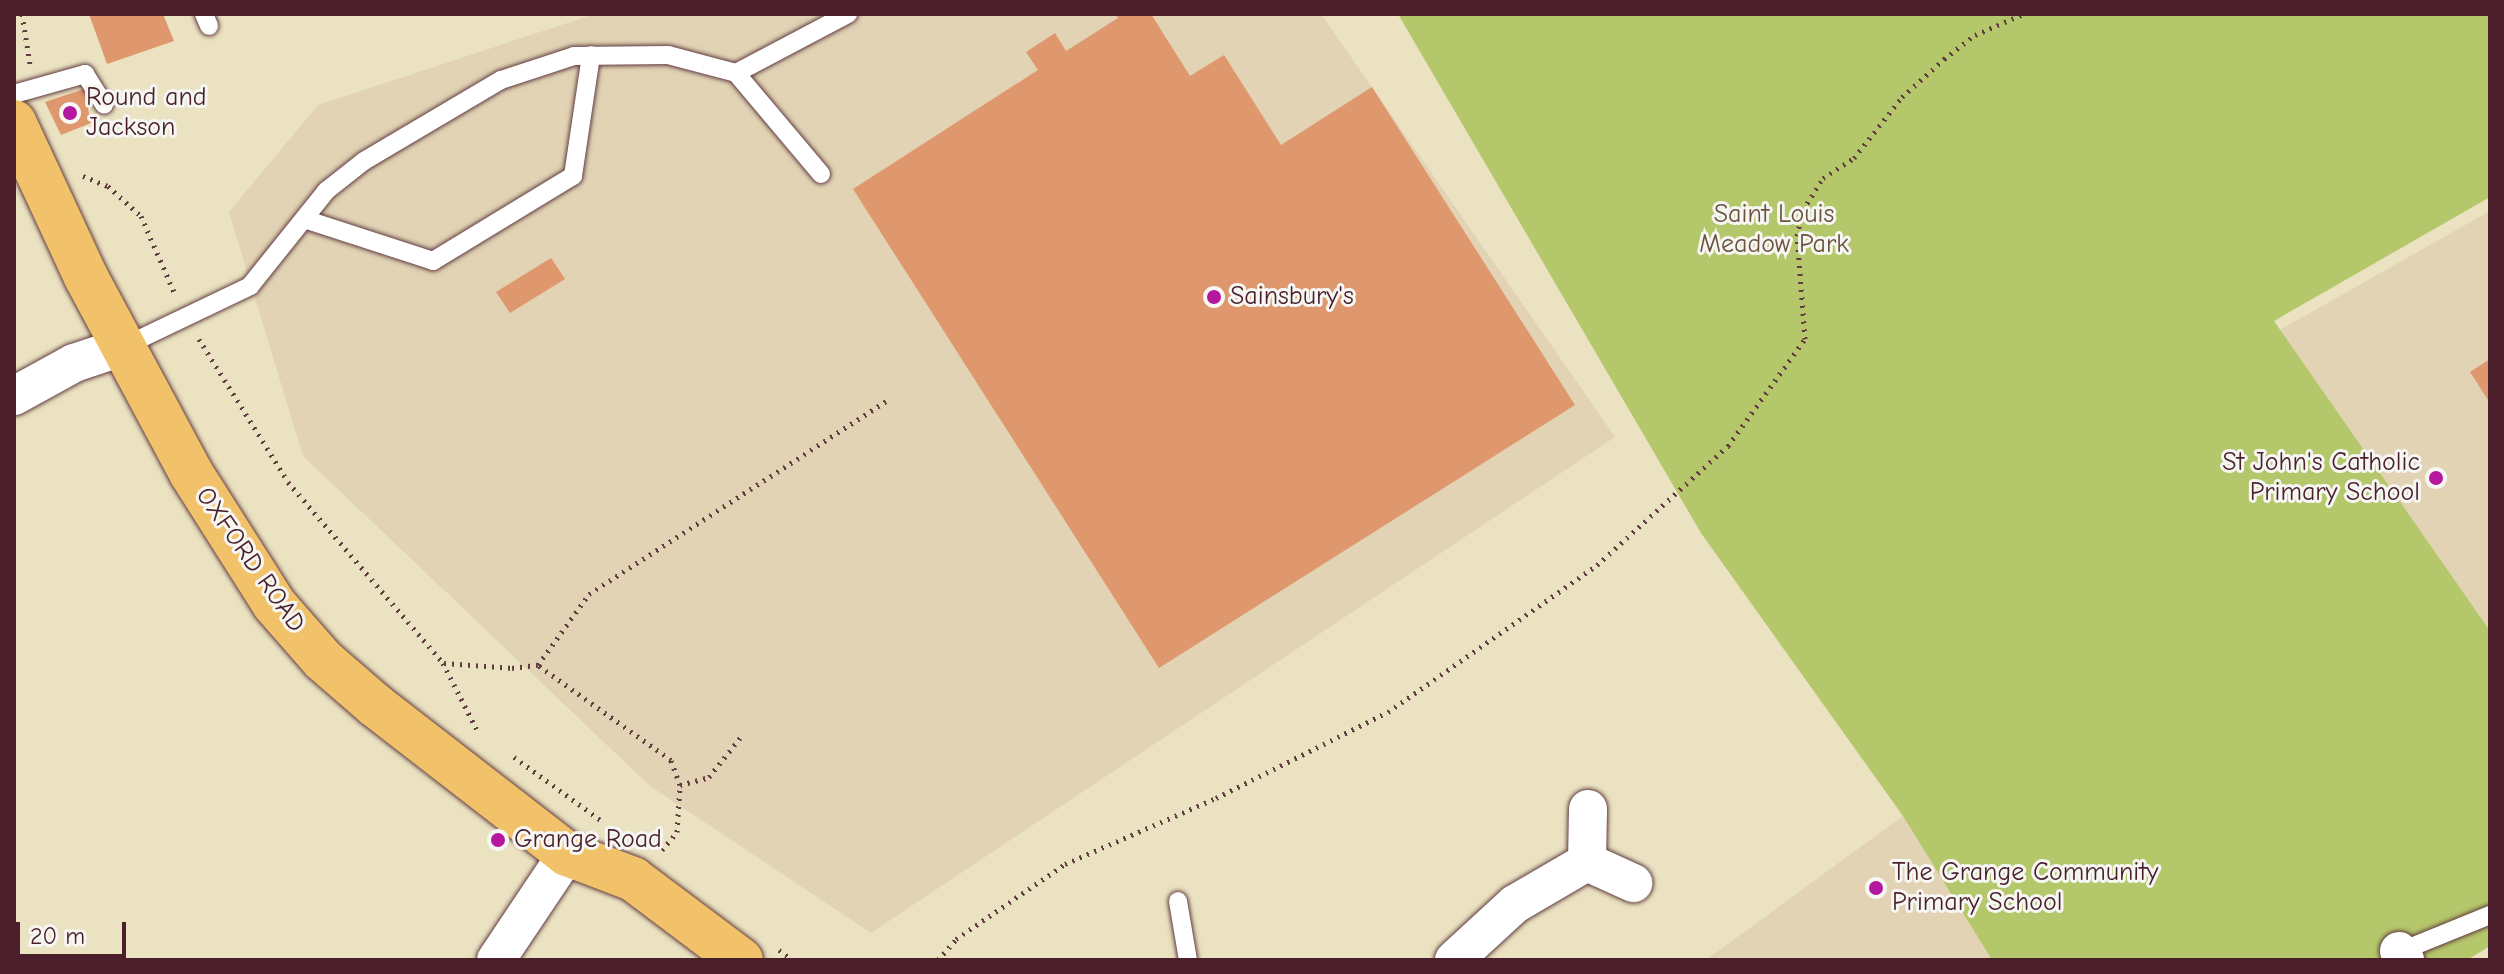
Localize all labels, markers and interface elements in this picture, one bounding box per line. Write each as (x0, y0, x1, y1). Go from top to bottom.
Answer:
place label: Round and Jackson (86, 82, 207, 144)
marker: Round and Jackson (61, 104, 79, 122)
park label: Saint Louis Meadow Park (1699, 199, 1849, 260)
place label: Sainsbury's (1230, 281, 1354, 313)
marker: Sainsbury's (1205, 288, 1223, 306)
place label: St John's Catholic Primary School (2222, 447, 2420, 508)
marker: St John's Catholic Primary School (2427, 469, 2445, 487)
street label: OXFORD ROAD (189, 482, 311, 638)
place label: Grange Road (514, 824, 662, 856)
marker: Grange Road (489, 831, 507, 849)
place label: The Grange Community Primary School (1892, 857, 2158, 918)
marker: The Grange Community Primary School (1867, 879, 1885, 897)
scale bar (20, 906, 130, 956)
text: 20 m (30, 922, 85, 950)

